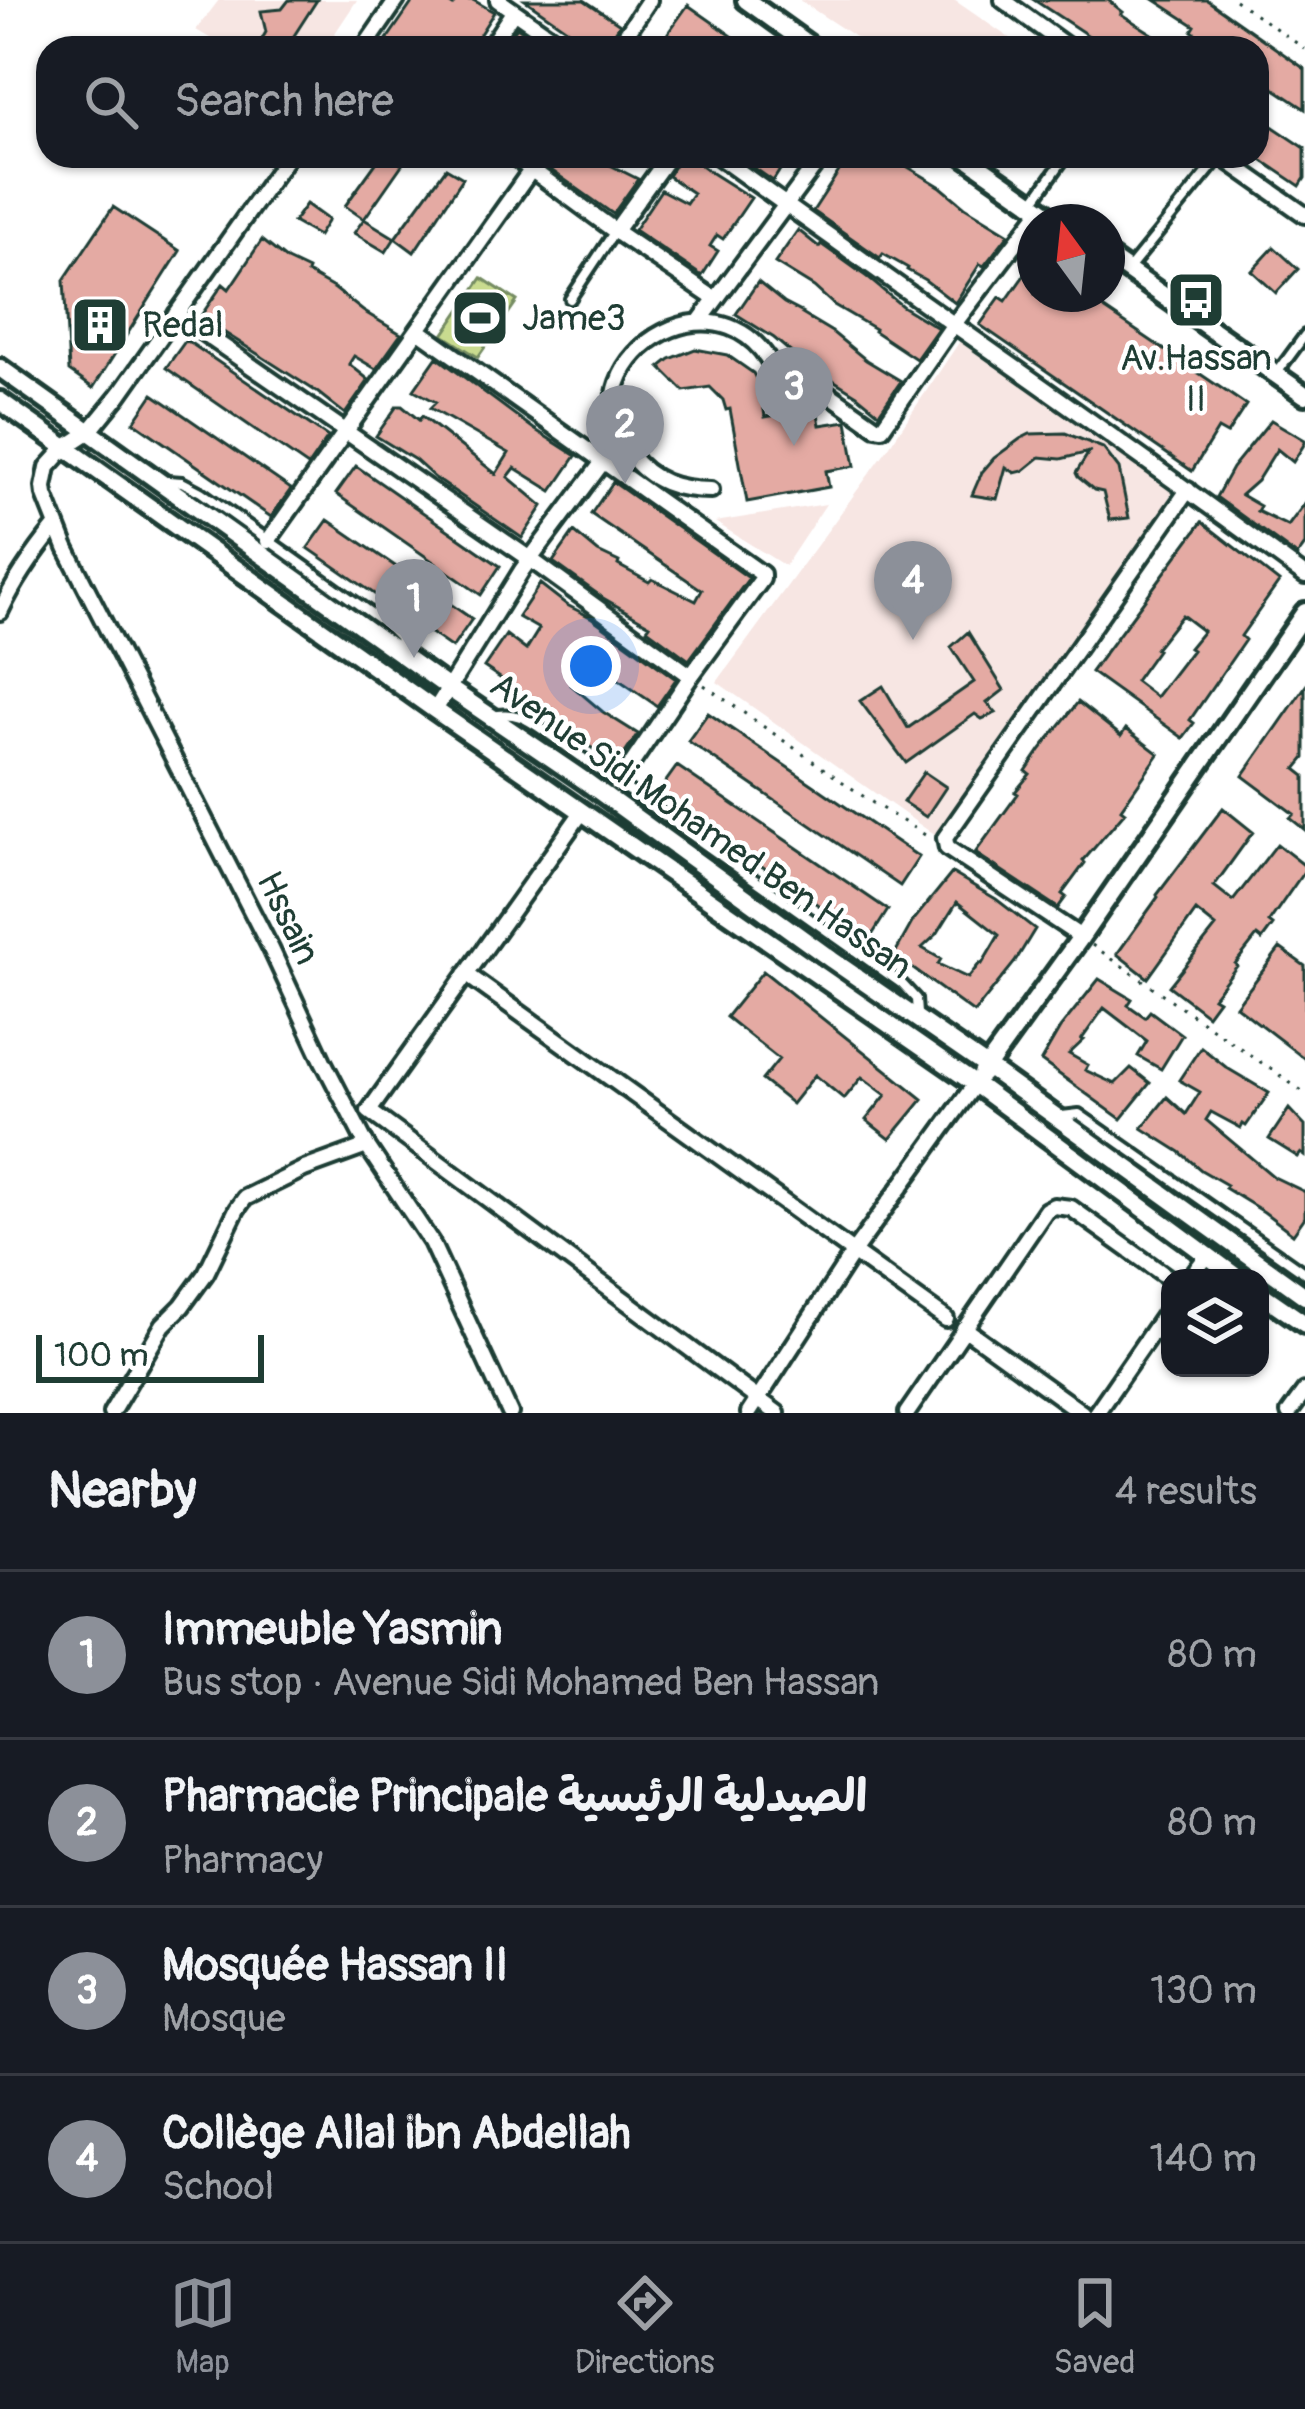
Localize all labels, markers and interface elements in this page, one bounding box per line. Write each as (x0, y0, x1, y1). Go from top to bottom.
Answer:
search box (36, 36, 1269, 168)
icon: search (78, 69, 144, 135)
text: Search here (174, 74, 394, 130)
north arrow (1017, 204, 1125, 312)
bus stop icon: Av.Hassan II (1165, 269, 1227, 331)
sports icon: Jame3 (449, 287, 511, 349)
building icon: Redal (69, 294, 131, 356)
place label: Jame3 (522, 296, 626, 341)
place label: Redal (142, 303, 224, 348)
place label: Av.Hassan II (1120, 336, 1272, 422)
pin: 3 (755, 347, 833, 446)
pin: 2 (586, 385, 664, 484)
pin: 4 (874, 541, 952, 640)
pin: 1 (375, 559, 453, 658)
your location (561, 636, 621, 696)
street label: Avenue Sidi Mohamed Ben Hassan (481, 663, 921, 989)
street label: Hssain (246, 864, 330, 972)
map controls (1161, 1269, 1269, 1377)
button: layers (1161, 1269, 1269, 1377)
scale bar (36, 1329, 264, 1382)
text: 100 m (54, 1335, 148, 1376)
text: Nearby (48, 1459, 196, 1523)
text: 4 results (1115, 1467, 1257, 1516)
text: Immeuble Yasmin (162, 1602, 503, 1658)
text: 1 (79, 1630, 95, 1679)
text: 80 m (1168, 1630, 1257, 1679)
text: Bus stop · Avenue Sidi Mohamed Ben Hassan (162, 1658, 879, 1707)
text: Pharmacie Principale الصيدلية الرئيسية (162, 1769, 867, 1825)
text: 2 (76, 1798, 98, 1847)
text: 80 m (1168, 1798, 1257, 1847)
text: Pharmacy (162, 1836, 323, 1885)
text: Mosquée Hassan II (162, 1938, 508, 1994)
text: 3 (76, 1966, 98, 2015)
text: 130 m (1150, 1966, 1257, 2015)
text: Mosque (162, 1994, 286, 2043)
text: Collège Allal ibn Abdellah (162, 2106, 631, 2162)
text: 4 (76, 2134, 98, 2183)
text: 140 m (1149, 2134, 1257, 2183)
text: School (162, 2162, 274, 2211)
tab: Map (170, 2270, 236, 2383)
tab: Directions (575, 2270, 715, 2383)
tab: Saved (1054, 2270, 1135, 2383)

